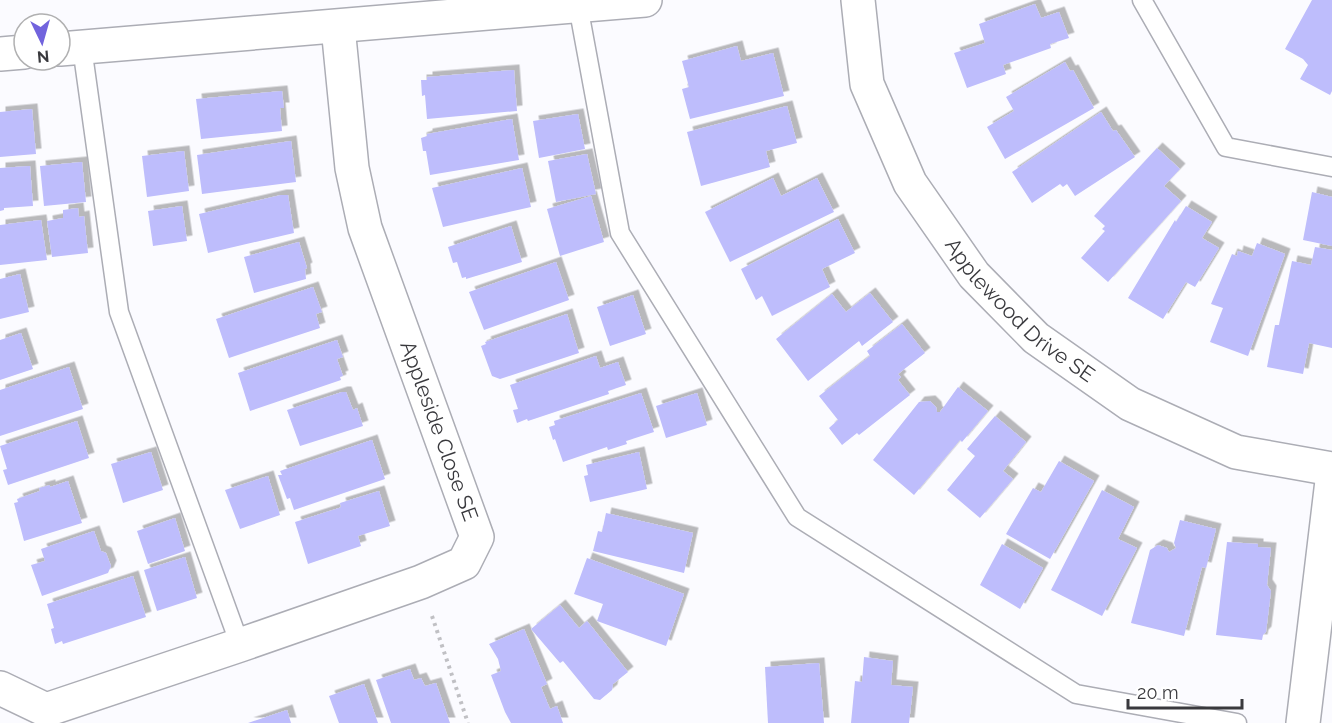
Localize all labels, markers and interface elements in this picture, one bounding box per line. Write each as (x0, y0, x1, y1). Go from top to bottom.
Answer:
north arrow (12, 12, 72, 72)
text: N (36, 46, 50, 66)
street label: Applewood Drive SE (940, 233, 1100, 387)
street label: Appleside Close SE (395, 337, 484, 524)
scale bar (1128, 672, 1242, 710)
text: 20 m (1137, 682, 1179, 703)

